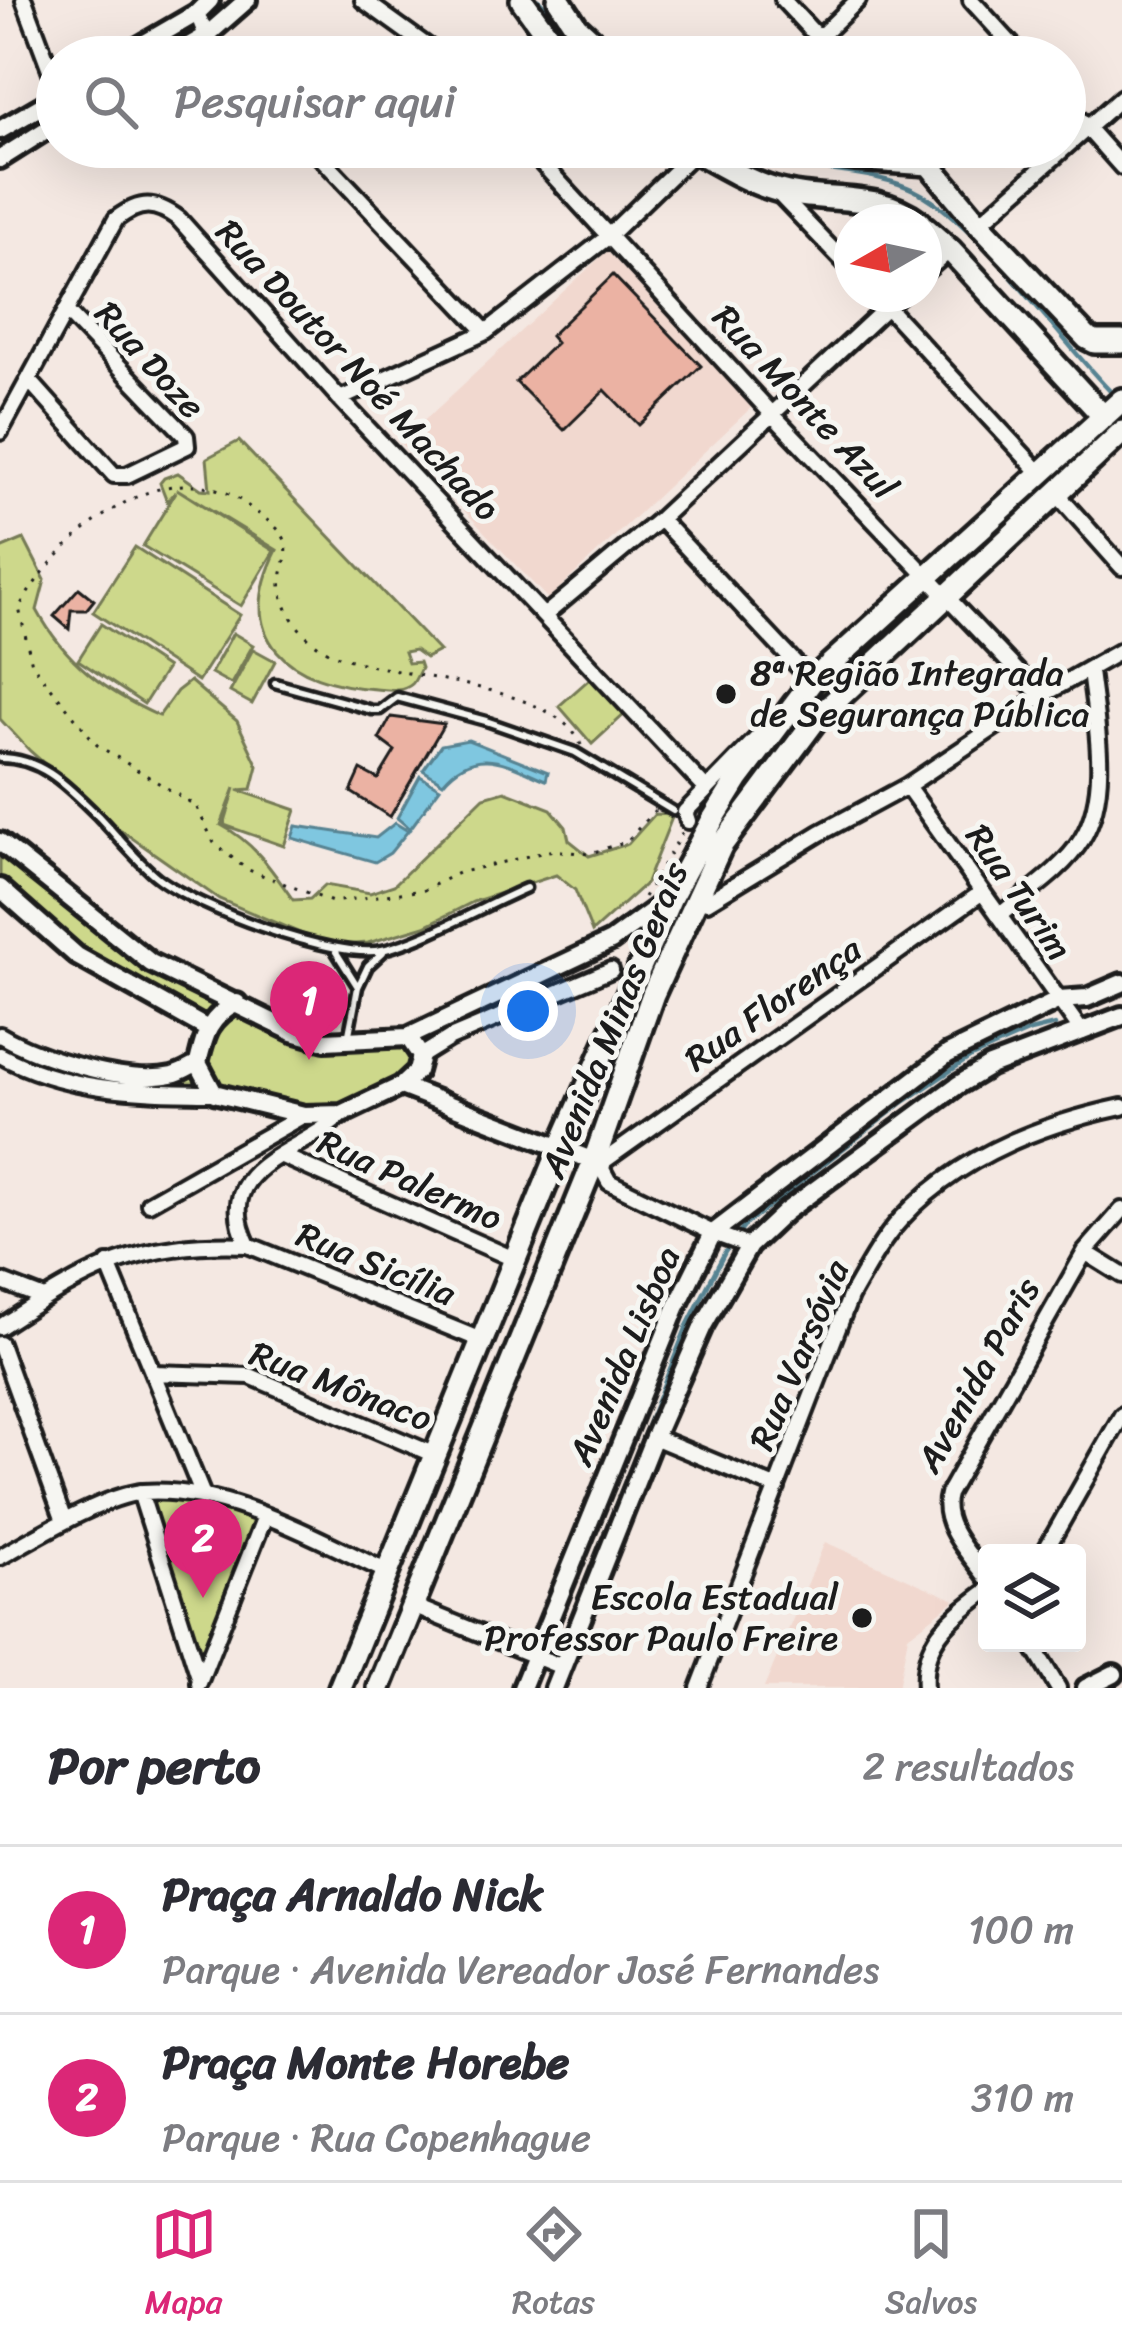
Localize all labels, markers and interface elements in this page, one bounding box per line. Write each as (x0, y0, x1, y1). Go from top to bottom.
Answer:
search box (36, 36, 1086, 168)
text: Pesquisar aqui (174, 62, 456, 142)
icon: search (78, 69, 144, 135)
street label: Rua Doutor Noé Machado (199, 203, 517, 537)
north arrow (834, 204, 942, 312)
street label: Rua Doze (78, 285, 222, 435)
street label: Rua Monte Azul (696, 289, 914, 516)
place label: 8ª Região Integrada de Segurança Pública (750, 641, 1090, 746)
marker: 8ª Região Integrada de Segurança Pública (713, 681, 739, 707)
street label: Rua Turim (948, 810, 1090, 974)
street label: Avenida Minas Gerais (521, 852, 707, 1189)
street label: Rua Florença (671, 918, 876, 1089)
pin: 1 (270, 961, 348, 1060)
your location (498, 981, 558, 1041)
street label: Rua Palermo (307, 1111, 513, 1249)
street label: Rua Sicília (286, 1203, 466, 1325)
street label: Avenida Lisboa (549, 1236, 699, 1477)
street label: Rua Varsóvia (730, 1248, 868, 1461)
street label: Avenida Paris (897, 1265, 1059, 1486)
street label: Rua Mônaco (240, 1322, 442, 1450)
pin: 2 (164, 1499, 242, 1598)
map controls (978, 1544, 1086, 1652)
button: layers (978, 1544, 1086, 1652)
place label: Escola Estadual Professor Paulo Freire (484, 1565, 839, 1670)
marker: Escola Estadual Professor Paulo Freire (849, 1605, 875, 1631)
text: Por perto (48, 1721, 261, 1811)
text: 2 resultados (862, 1732, 1074, 1801)
text: Praça Arnaldo Nick (162, 1855, 543, 1935)
text: 1 (79, 1895, 95, 1964)
text: 100 m (968, 1895, 1074, 1964)
text: Parque · Avenida Vereador José Fernandes (162, 1935, 879, 2004)
text: Praça Monte Horebe (162, 2023, 569, 2103)
text: 2 (76, 2063, 98, 2132)
text: 310 m (971, 2063, 1074, 2132)
text: Parque · Rua Copenhague (162, 2103, 591, 2172)
tab: Mapa (145, 2201, 222, 2331)
tab: Rotas (512, 2201, 595, 2331)
tab: Salvos (885, 2201, 977, 2331)

